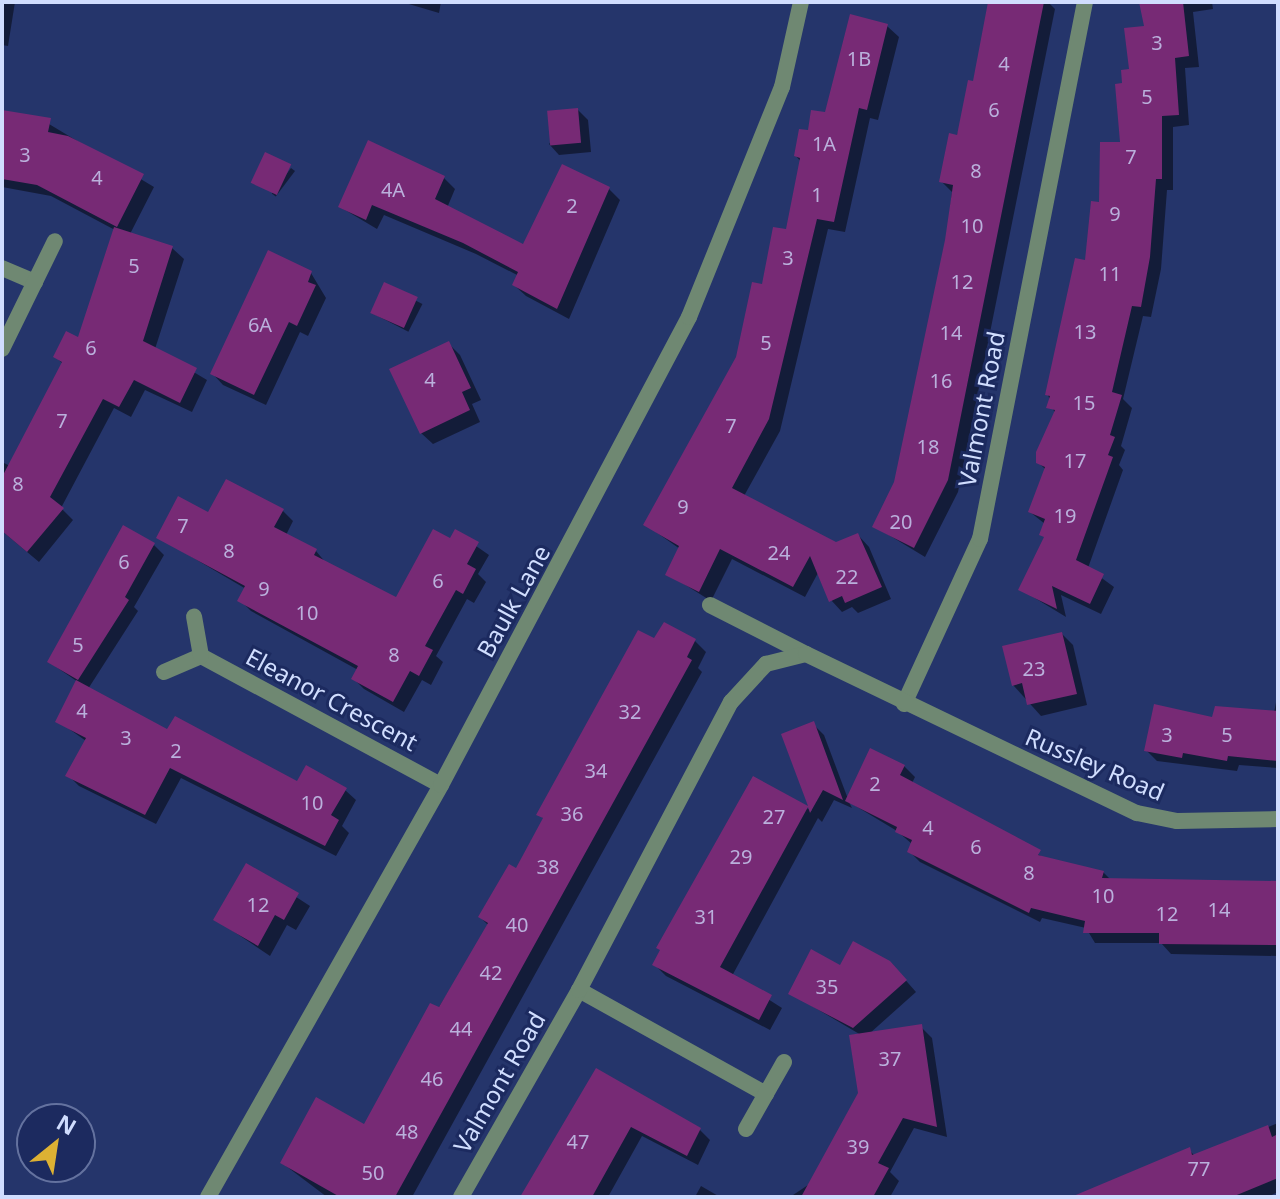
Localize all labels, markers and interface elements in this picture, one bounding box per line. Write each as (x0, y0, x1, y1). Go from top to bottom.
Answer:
house number: 3 (1151, 30, 1163, 54)
house number: 1B (847, 46, 871, 70)
house number: 4 (998, 51, 1010, 75)
house number: 5 (1141, 84, 1153, 108)
house number: 6 (988, 97, 1000, 121)
house number: 1A (812, 131, 836, 155)
house number: 3 (19, 142, 31, 166)
house number: 7 (1125, 144, 1137, 168)
house number: 8 (970, 158, 982, 182)
house number: 4 (91, 165, 103, 189)
house number: 4A (381, 177, 405, 201)
house number: 1 (811, 182, 823, 206)
house number: 2 (566, 193, 578, 217)
house number: 9 (1109, 201, 1121, 225)
house number: 10 (961, 213, 983, 237)
house number: 3 (782, 245, 794, 269)
house number: 5 (128, 253, 140, 277)
house number: 11 (1099, 261, 1121, 285)
house number: 12 (951, 269, 973, 293)
house number: 6A (248, 312, 272, 336)
house number: 13 (1074, 319, 1096, 343)
house number: 14 (940, 320, 962, 344)
street label: Valmont Road (952, 329, 1010, 489)
house number: 5 (760, 330, 772, 354)
house number: 6 (85, 335, 97, 359)
house number: 4 (424, 367, 436, 391)
house number: 16 (930, 368, 952, 392)
house number: 15 (1073, 390, 1095, 414)
house number: 7 (56, 408, 68, 432)
house number: 7 (725, 413, 737, 437)
house number: 18 (917, 434, 939, 458)
house number: 17 (1064, 448, 1086, 472)
house number: 8 (12, 471, 24, 495)
house number: 9 (677, 494, 689, 518)
house number: 19 (1054, 503, 1076, 527)
house number: 20 (890, 509, 912, 533)
house number: 7 (177, 513, 189, 537)
house number: 8 (223, 538, 235, 562)
street label: Baulk Lane (470, 540, 556, 662)
house number: 24 (768, 540, 790, 564)
house number: 6 (118, 549, 130, 573)
house number: 22 (836, 564, 858, 588)
house number: 6 (432, 568, 444, 592)
house number: 9 (258, 576, 270, 600)
house number: 10 (296, 600, 318, 624)
house number: 5 (72, 632, 84, 656)
street label: Eleanor Crescent (241, 642, 423, 756)
house number: 8 (388, 642, 400, 666)
house number: 23 (1023, 656, 1045, 680)
house number: 4 (76, 698, 88, 722)
house number: 32 (619, 699, 641, 723)
street label: Russley Road (1021, 722, 1169, 806)
house number: 3 (1161, 722, 1173, 746)
house number: 5 (1221, 722, 1233, 746)
house number: 3 (120, 725, 132, 749)
house number: 2 (170, 738, 182, 762)
house number: 34 (585, 758, 607, 782)
house number: 2 (869, 771, 881, 795)
house number: 10 (301, 790, 323, 814)
house number: 36 (561, 801, 583, 825)
house number: 27 (763, 804, 785, 828)
house number: 4 (922, 815, 934, 839)
house number: 6 (970, 834, 982, 858)
house number: 29 (730, 844, 752, 868)
house number: 38 (537, 854, 559, 878)
house number: 8 (1023, 860, 1035, 884)
house number: 10 (1092, 883, 1114, 907)
house number: 12 (247, 892, 269, 916)
house number: 14 (1208, 897, 1230, 921)
house number: 12 (1156, 901, 1178, 925)
house number: 31 (695, 904, 717, 928)
house number: 40 (506, 912, 528, 936)
house number: 42 (480, 960, 502, 984)
house number: 35 (816, 974, 838, 998)
street label: Valmont Road (447, 1006, 551, 1158)
house number: 44 (450, 1016, 472, 1040)
house number: 37 (879, 1046, 901, 1070)
house number: 46 (421, 1066, 443, 1090)
north arrow (16, 1103, 96, 1183)
text: N (52, 1106, 82, 1141)
house number: 48 (396, 1119, 418, 1143)
house number: 47 (567, 1129, 589, 1153)
house number: 39 (847, 1134, 869, 1158)
house number: 77 (1188, 1156, 1210, 1180)
house number: 50 (362, 1160, 384, 1184)

